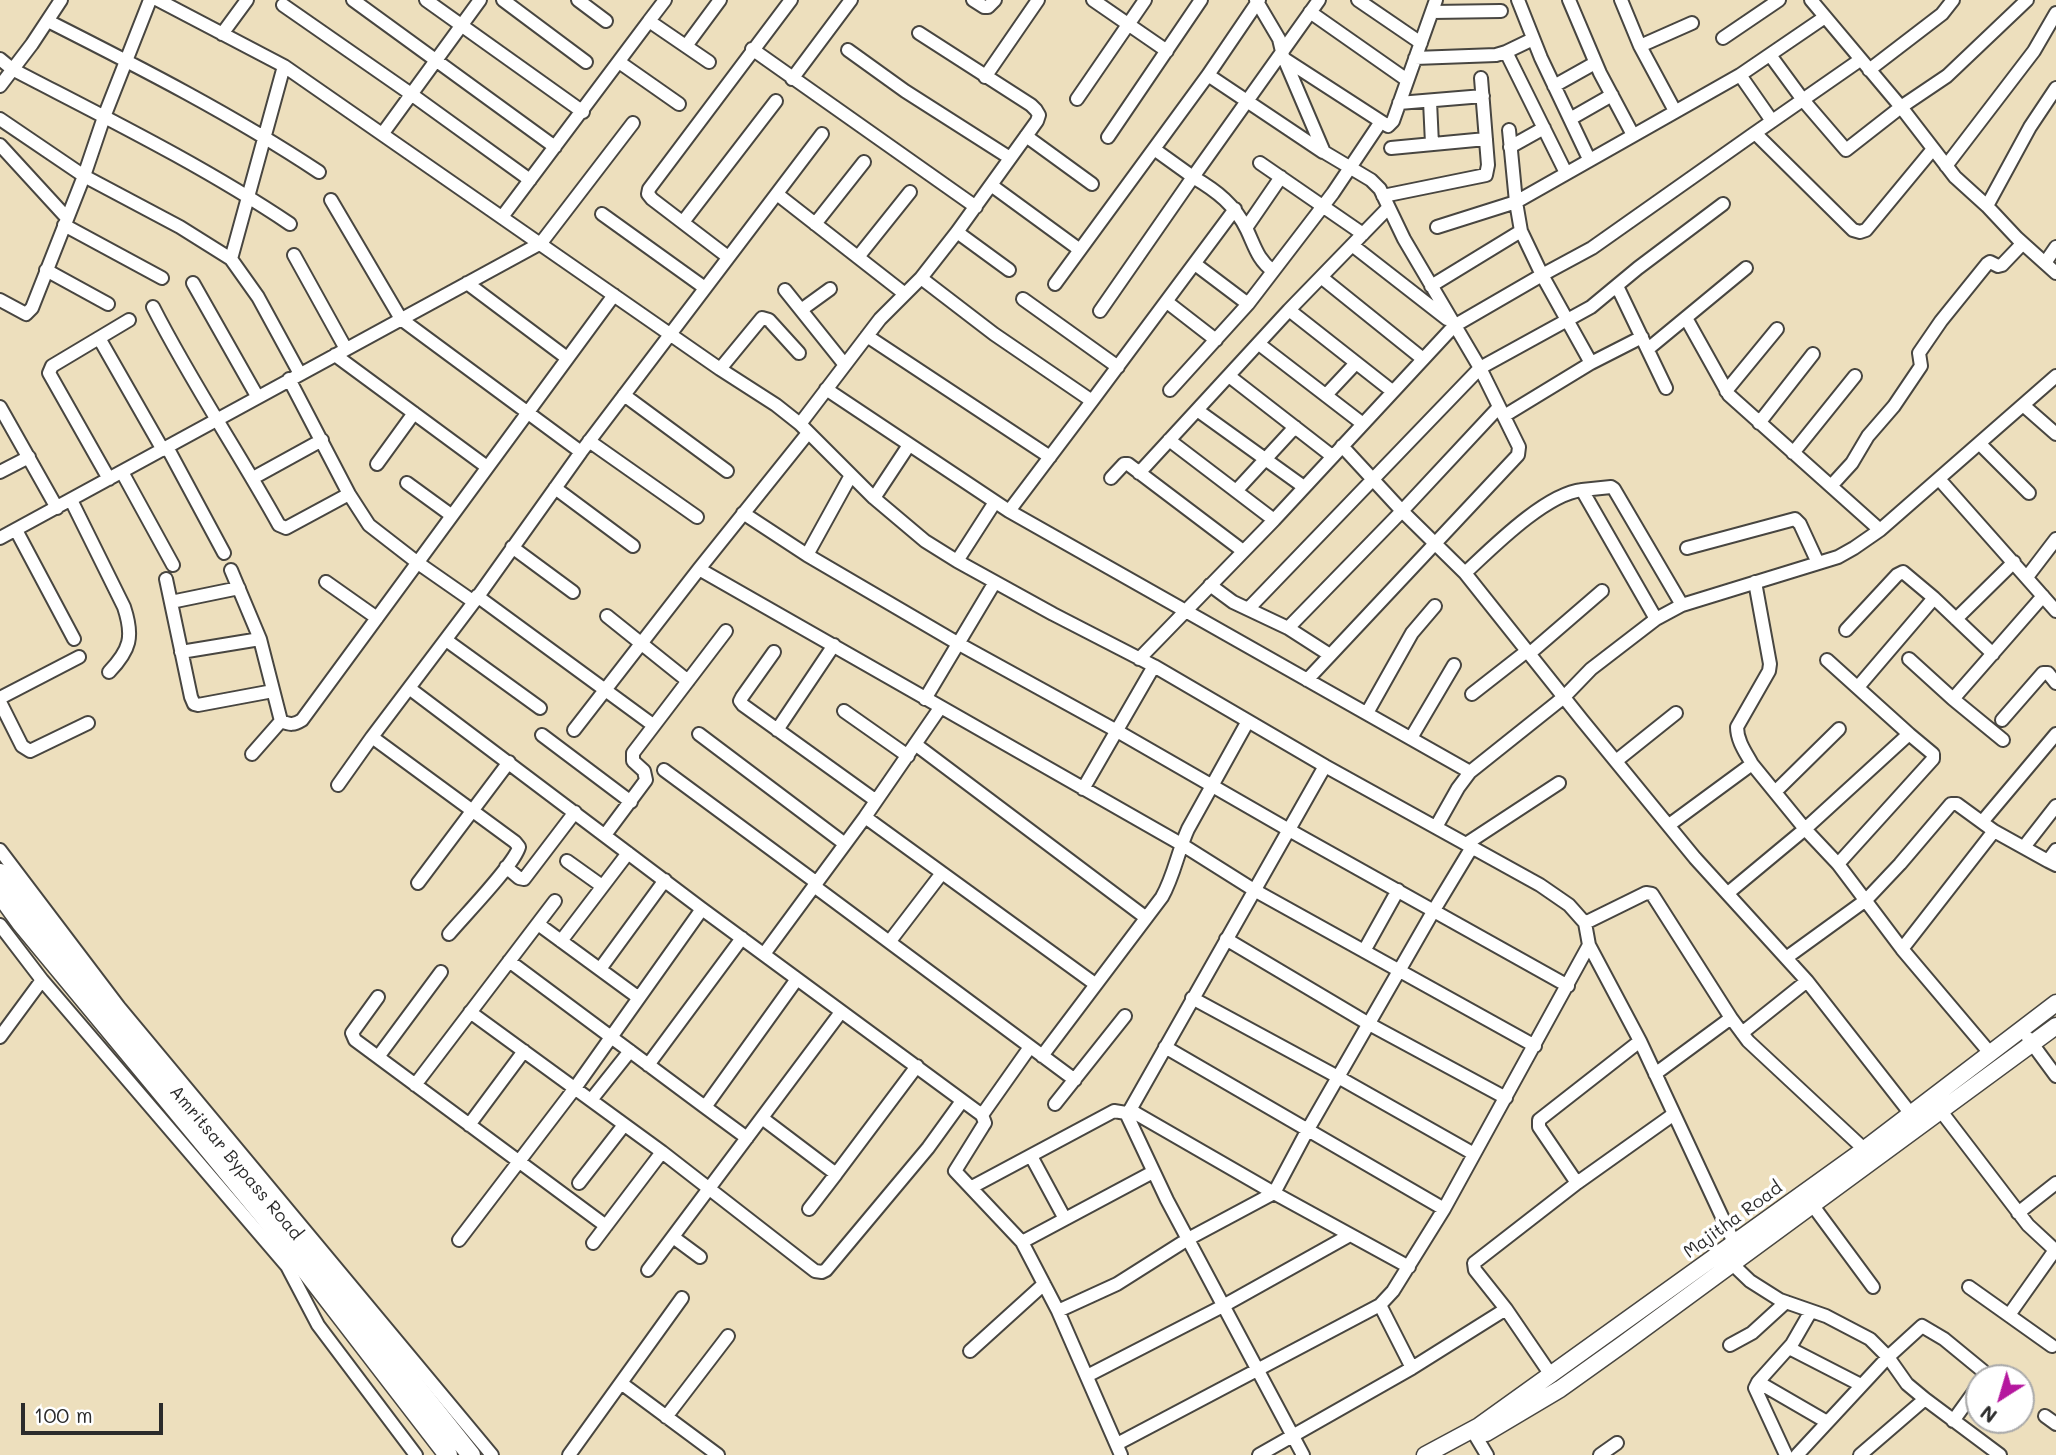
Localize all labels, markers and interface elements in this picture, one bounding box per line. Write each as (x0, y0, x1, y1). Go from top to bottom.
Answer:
street label: Amritsar Bypass Road (165, 1081, 307, 1245)
street label: Majitha Road (1679, 1177, 1787, 1263)
north arrow (1965, 1364, 2035, 1434)
scale bar (24, 1388, 166, 1432)
text: N (1975, 1400, 2002, 1429)
text: 100 m (34, 1401, 93, 1428)

